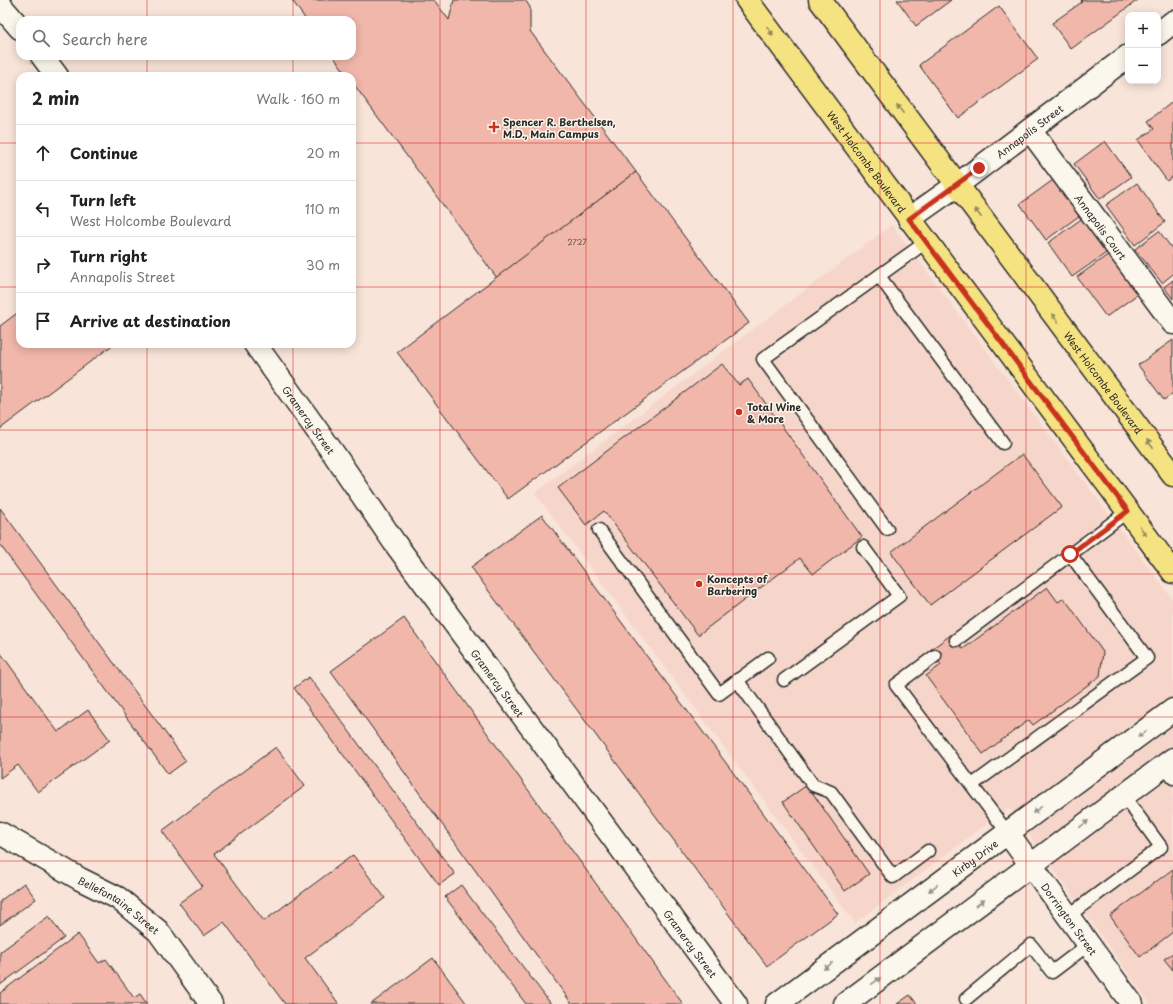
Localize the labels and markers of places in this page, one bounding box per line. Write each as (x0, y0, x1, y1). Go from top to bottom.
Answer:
place label: Spencer R. Berthelsen, M.D., Main Campus (503, 114, 615, 141)
marker: Spencer R. Berthelsen, M.D., Main Campus (488, 121, 500, 133)
place label: Total Wine & More (747, 399, 801, 426)
marker: Total Wine & More (734, 407, 744, 417)
place label: Koncepts of Barbering (707, 571, 768, 598)
marker: Koncepts of Barbering (694, 579, 704, 589)

